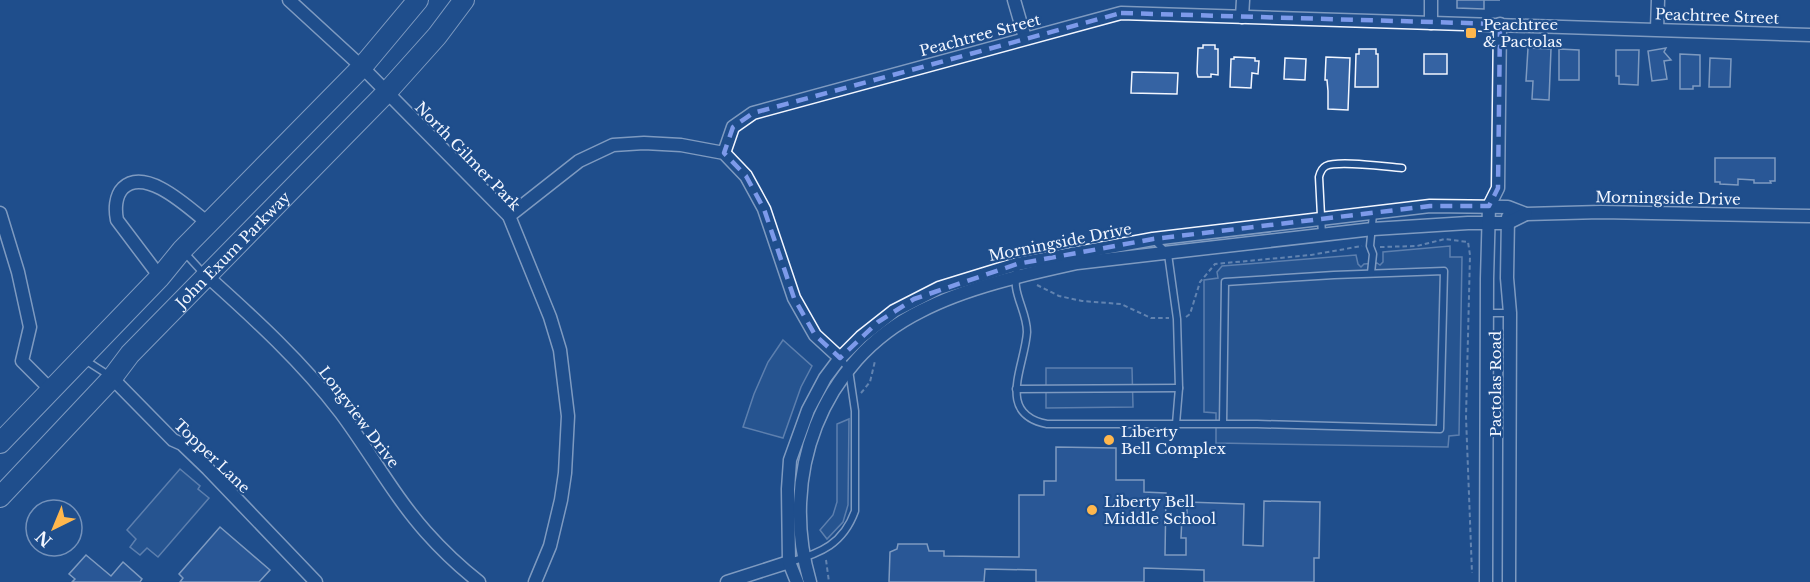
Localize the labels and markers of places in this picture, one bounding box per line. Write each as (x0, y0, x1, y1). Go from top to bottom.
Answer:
place label: Peachtree & Pactolas (1483, 15, 1563, 51)
marker: Peachtree & Pactolas (1464, 26, 1478, 40)
place label: Liberty Bell Complex (1121, 422, 1226, 458)
marker: Liberty Bell Complex (1102, 433, 1116, 447)
place label: Liberty Bell Middle School (1104, 492, 1216, 528)
marker: Liberty Bell Middle School (1085, 503, 1099, 517)

